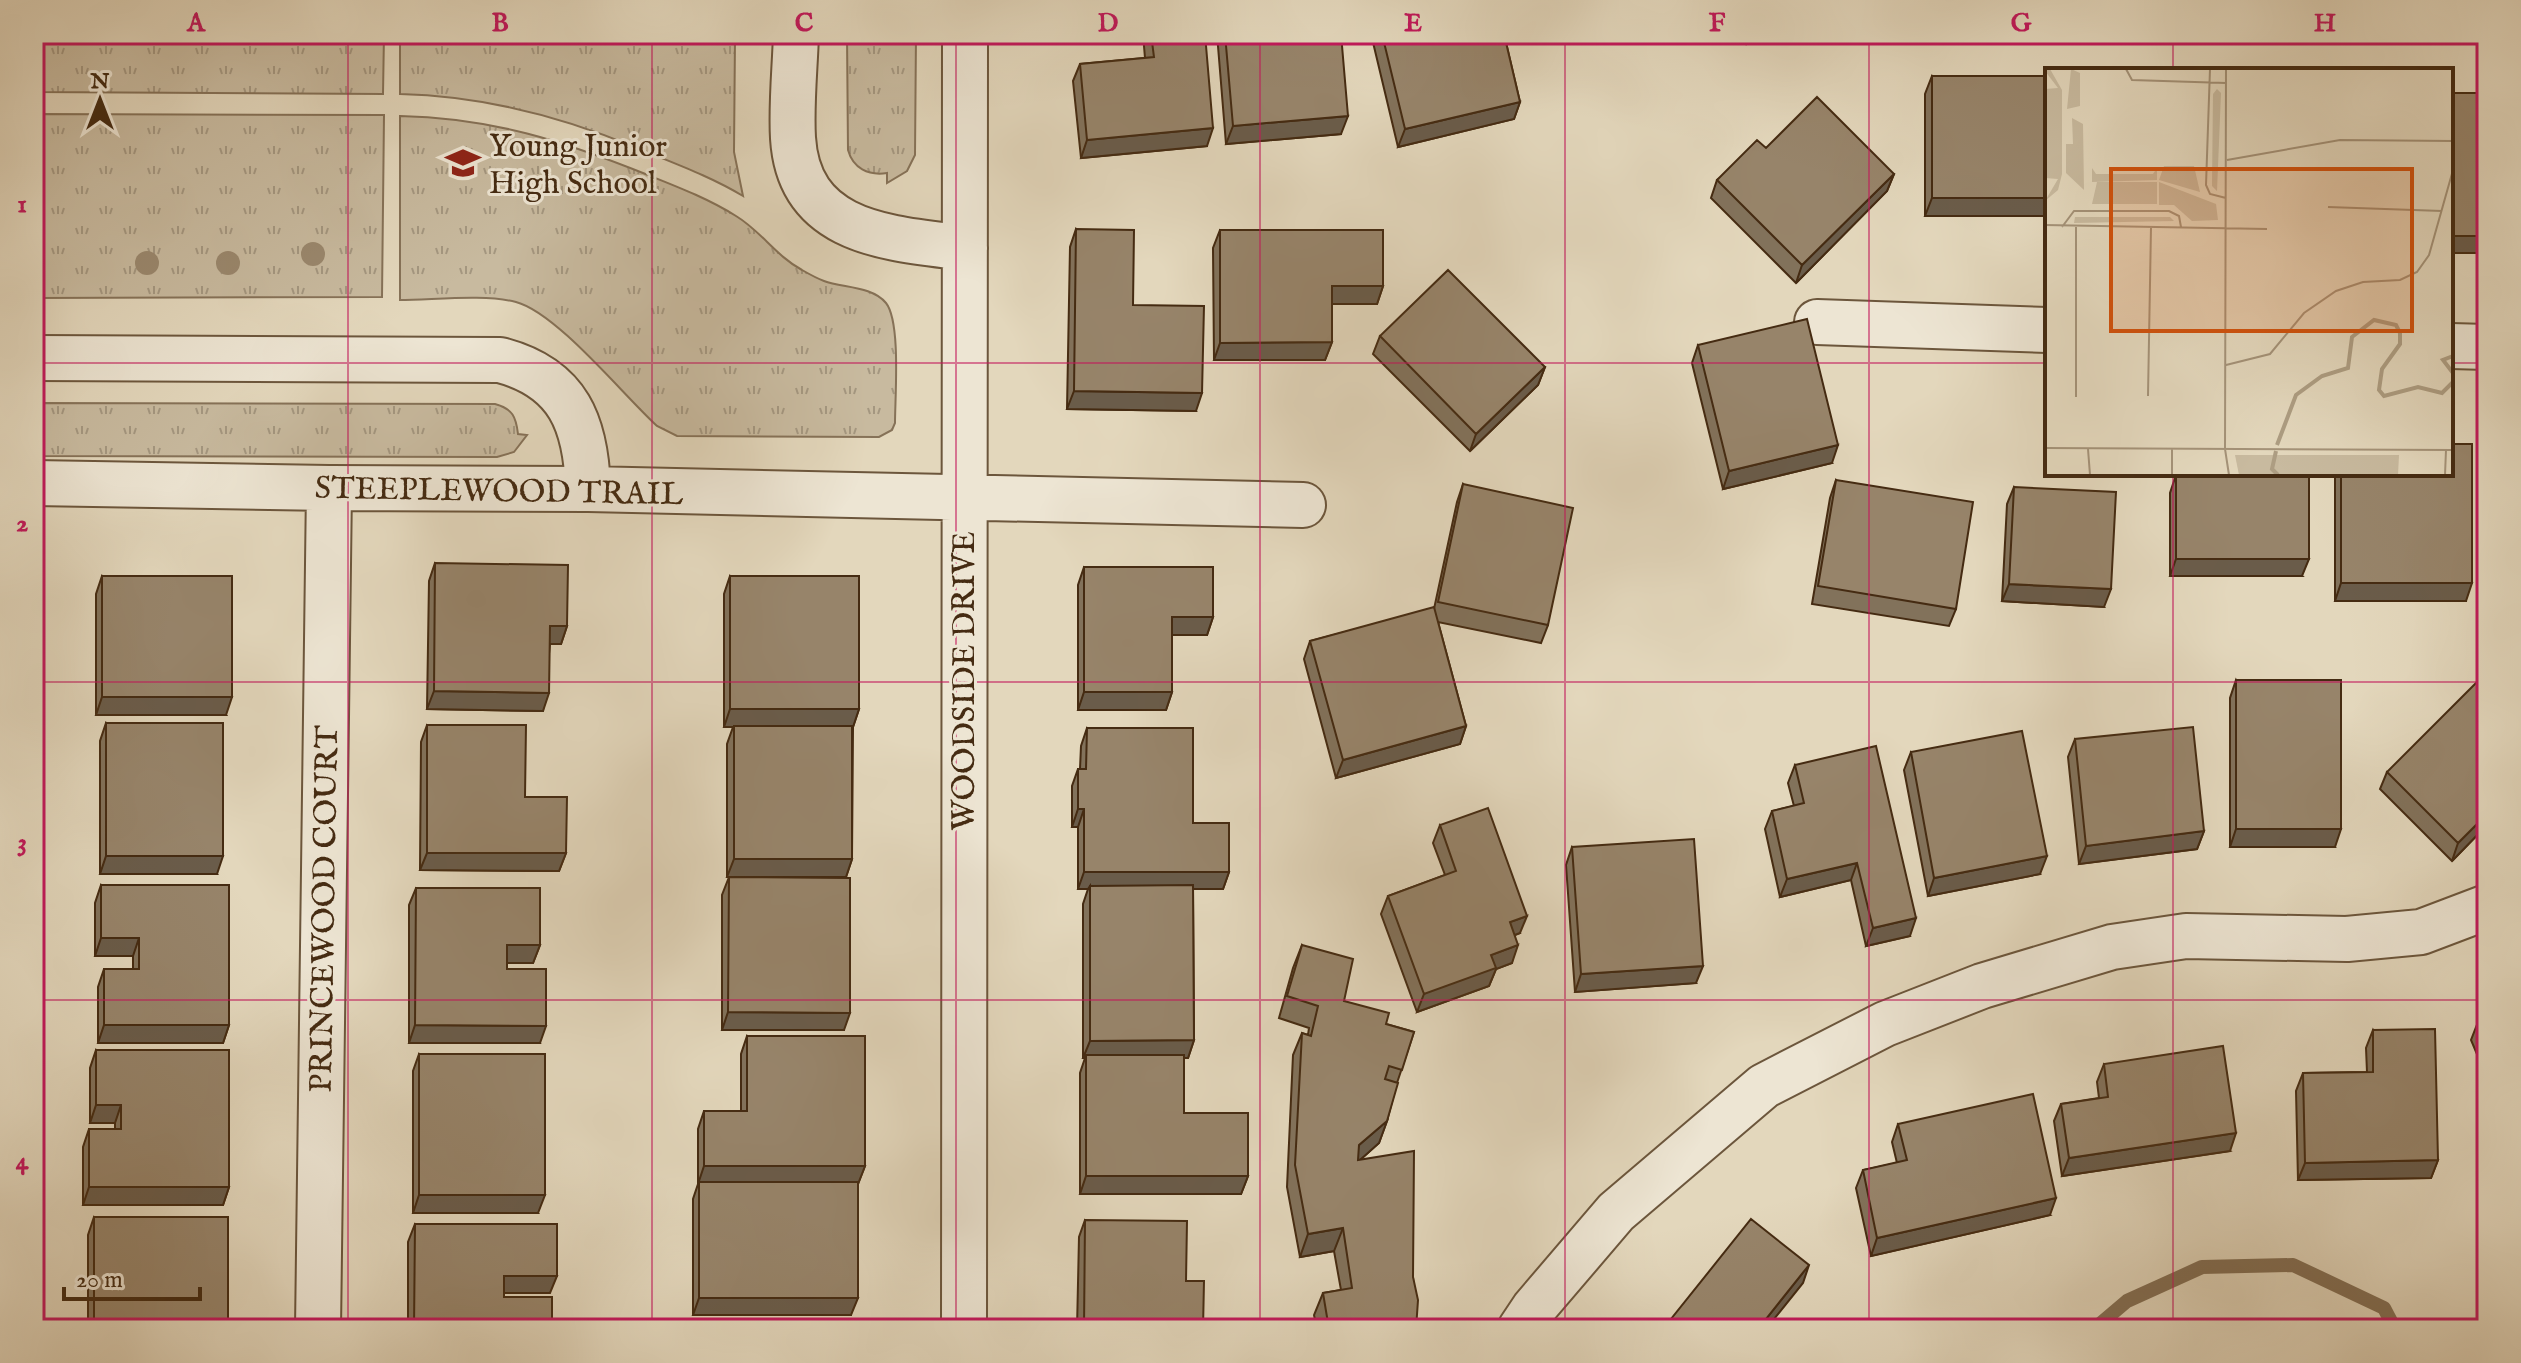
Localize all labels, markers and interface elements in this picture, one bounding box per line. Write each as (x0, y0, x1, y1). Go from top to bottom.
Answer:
text: A (186, 7, 206, 40)
text: B (491, 7, 509, 40)
text: C (795, 7, 814, 40)
text: D (1098, 7, 1119, 40)
text: E (1404, 7, 1422, 40)
text: F (1709, 7, 1726, 40)
text: G (2011, 7, 2032, 40)
text: H (2314, 7, 2336, 40)
north arrow (60, 60, 140, 140)
text: N (89, 68, 110, 96)
inset map (2045, 68, 2453, 476)
place label: Young Junior High School (489, 127, 667, 205)
school or university icon: Young Junior High School (444, 144, 482, 182)
text: 1 (17, 188, 27, 221)
street label: STEEPLEWOOD TRAIL (314, 469, 684, 516)
text: 2 (16, 507, 28, 540)
street label: WOODSIDE DRIVE (945, 531, 986, 831)
street label: PRINCEWOOD COURT (302, 725, 349, 1093)
text: 3 (17, 826, 27, 859)
text: 4 (16, 1145, 30, 1178)
scale bar (64, 1251, 200, 1301)
text: 20 m (76, 1265, 123, 1296)

